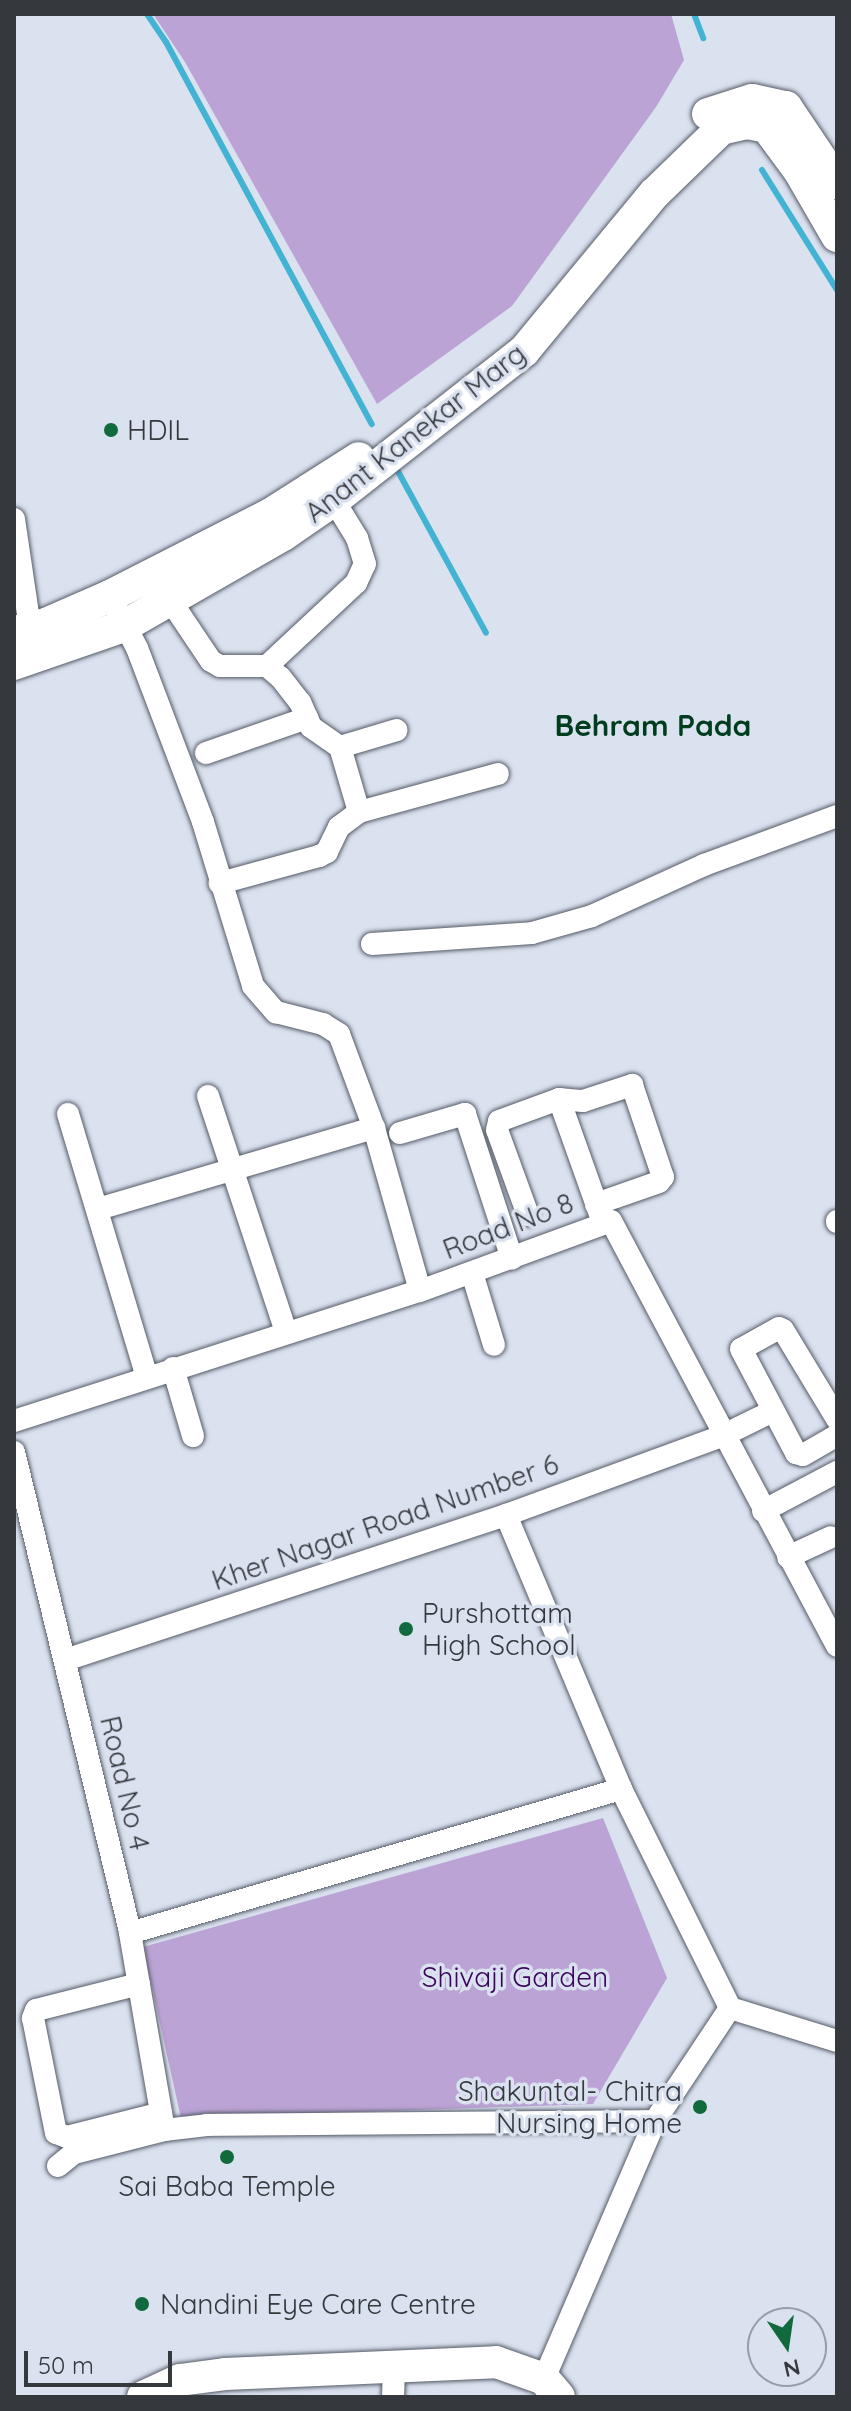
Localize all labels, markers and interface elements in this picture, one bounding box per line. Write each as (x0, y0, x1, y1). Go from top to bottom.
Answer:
street label: Anant Kanekar Marg (298, 336, 532, 530)
place label: HDIL (127, 413, 189, 447)
marker: HDIL (102, 421, 120, 439)
district label: Behram Pada (555, 707, 751, 743)
street label: Road No 8 (438, 1186, 578, 1266)
street label: Kher Nagar Road Number 6 (207, 1447, 563, 1597)
place label: Purshottam High School (422, 1596, 576, 1662)
marker: Purshottam High School (397, 1620, 415, 1638)
street label: Road No 4 (93, 1713, 157, 1853)
park label: Shivaji Garden (422, 1960, 608, 1994)
place label: Shakuntal- Chitra Nursing Home (458, 2074, 682, 2140)
marker: Shakuntal- Chitra Nursing Home (689, 2096, 711, 2118)
marker: Sai Baba Temple (218, 2148, 236, 2166)
place label: Sai Baba Temple (119, 2169, 335, 2203)
place label: Nandini Eye Care Centre (160, 2287, 476, 2321)
marker: Nandini Eye Care Centre (131, 2293, 153, 2315)
north arrow (747, 2307, 827, 2387)
scale bar (28, 2335, 176, 2385)
text: 50 m (38, 2350, 94, 2380)
text: N (781, 2353, 803, 2384)

